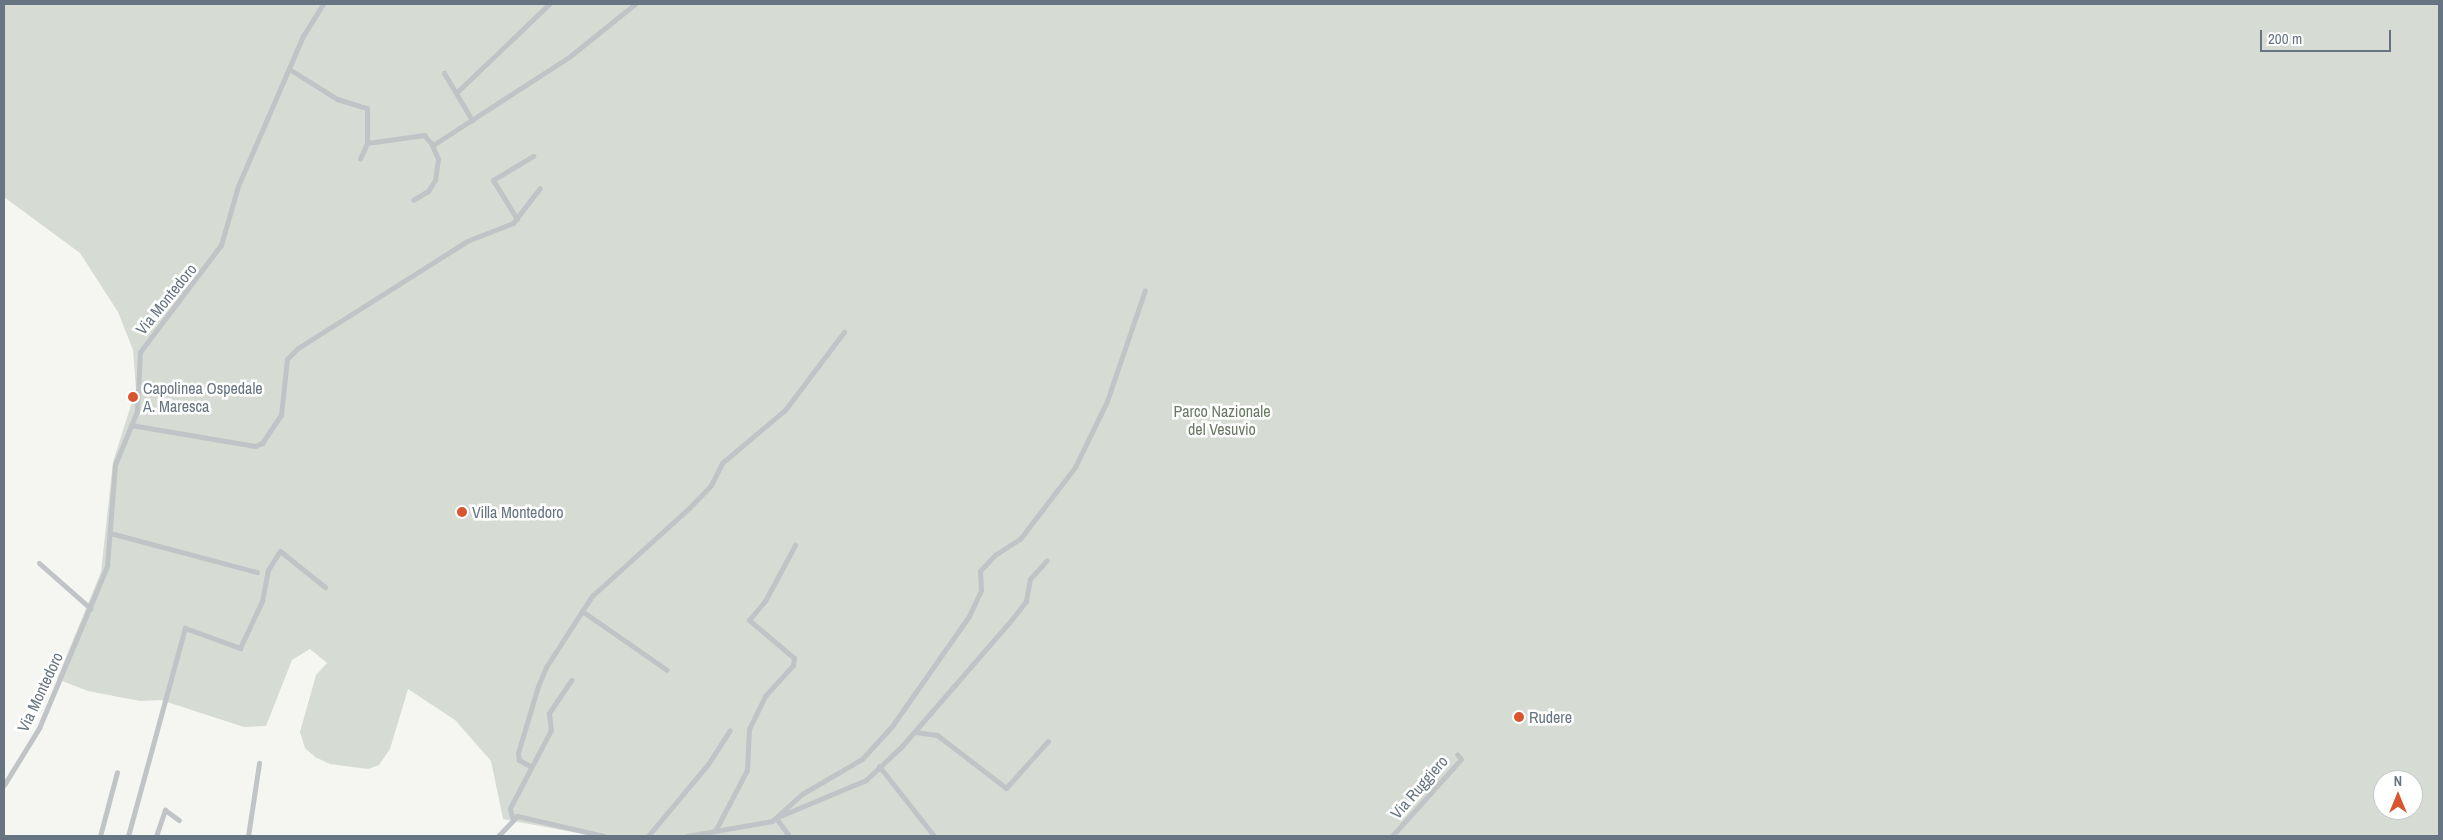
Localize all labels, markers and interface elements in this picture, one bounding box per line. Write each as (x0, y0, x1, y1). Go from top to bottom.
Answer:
scale bar (2263, 20, 2394, 52)
text: 200 m (2268, 28, 2302, 49)
street label: Via Montedoro (132, 260, 200, 338)
place label: Capolinea Ospedale A. Maresca (143, 378, 263, 416)
marker: Capolinea Ospedale A. Maresca (127, 391, 139, 403)
park label: Parco Nazionale del Vesuvio (1174, 401, 1270, 439)
place label: Villa Montedoro (472, 502, 564, 522)
marker: Villa Montedoro (456, 506, 468, 518)
street label: Via Montedoro (13, 649, 67, 735)
place label: Rudere (1529, 707, 1572, 727)
marker: Rudere (1513, 711, 1525, 723)
street label: Via Ruggiero (1386, 752, 1452, 822)
north arrow (2373, 770, 2423, 820)
text: N (2394, 772, 2402, 790)

